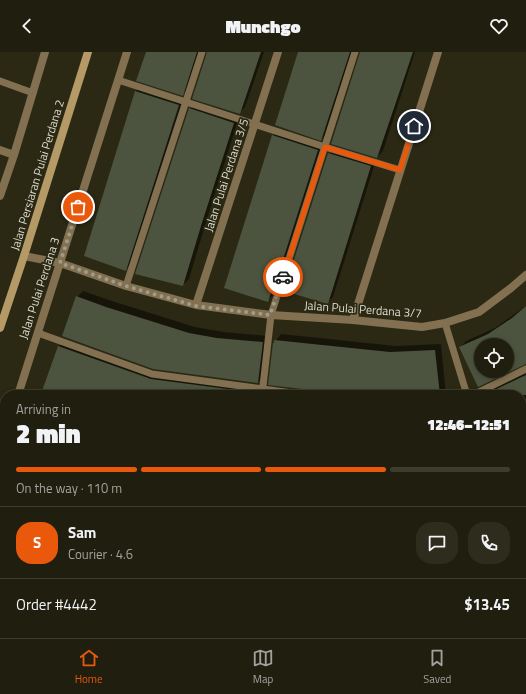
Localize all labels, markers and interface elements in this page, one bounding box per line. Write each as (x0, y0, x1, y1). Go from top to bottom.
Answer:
text: Munchgo (225, 13, 301, 40)
icon: back (16, 15, 38, 37)
icon: heart (488, 15, 510, 37)
street label: Jalan Persiaran Pulai Perdana 2 (5, 97, 69, 253)
pin (397, 109, 431, 143)
icon: home (403, 115, 425, 137)
street label: Jalan Pulai Perdana 3/5 (199, 116, 253, 234)
pin (61, 190, 95, 224)
icon: bag (67, 196, 89, 218)
street label: Jalan Pulai Perdana 3 (14, 235, 64, 341)
courier (263, 257, 303, 297)
icon: car (272, 266, 294, 288)
street label: Jalan Pulai Perdana 3/7 (304, 295, 422, 323)
map controls (474, 338, 514, 378)
button: locate (474, 338, 514, 378)
text: Arriving in (16, 399, 71, 419)
text: 12:46–12:51 (427, 413, 510, 436)
text: 2 min (16, 414, 81, 453)
text: On the way · 110 m (16, 478, 122, 498)
text: Sam (68, 521, 96, 544)
button: chat (416, 522, 458, 564)
button: phone (468, 522, 510, 564)
text: S (33, 531, 41, 554)
text: Courier · 4.6 (68, 544, 133, 564)
text: Order #4442 (16, 593, 97, 616)
text: $13.45 (464, 593, 510, 616)
tab: Home (75, 647, 103, 687)
tab: Map (252, 647, 274, 687)
tab: Saved (423, 647, 451, 687)

